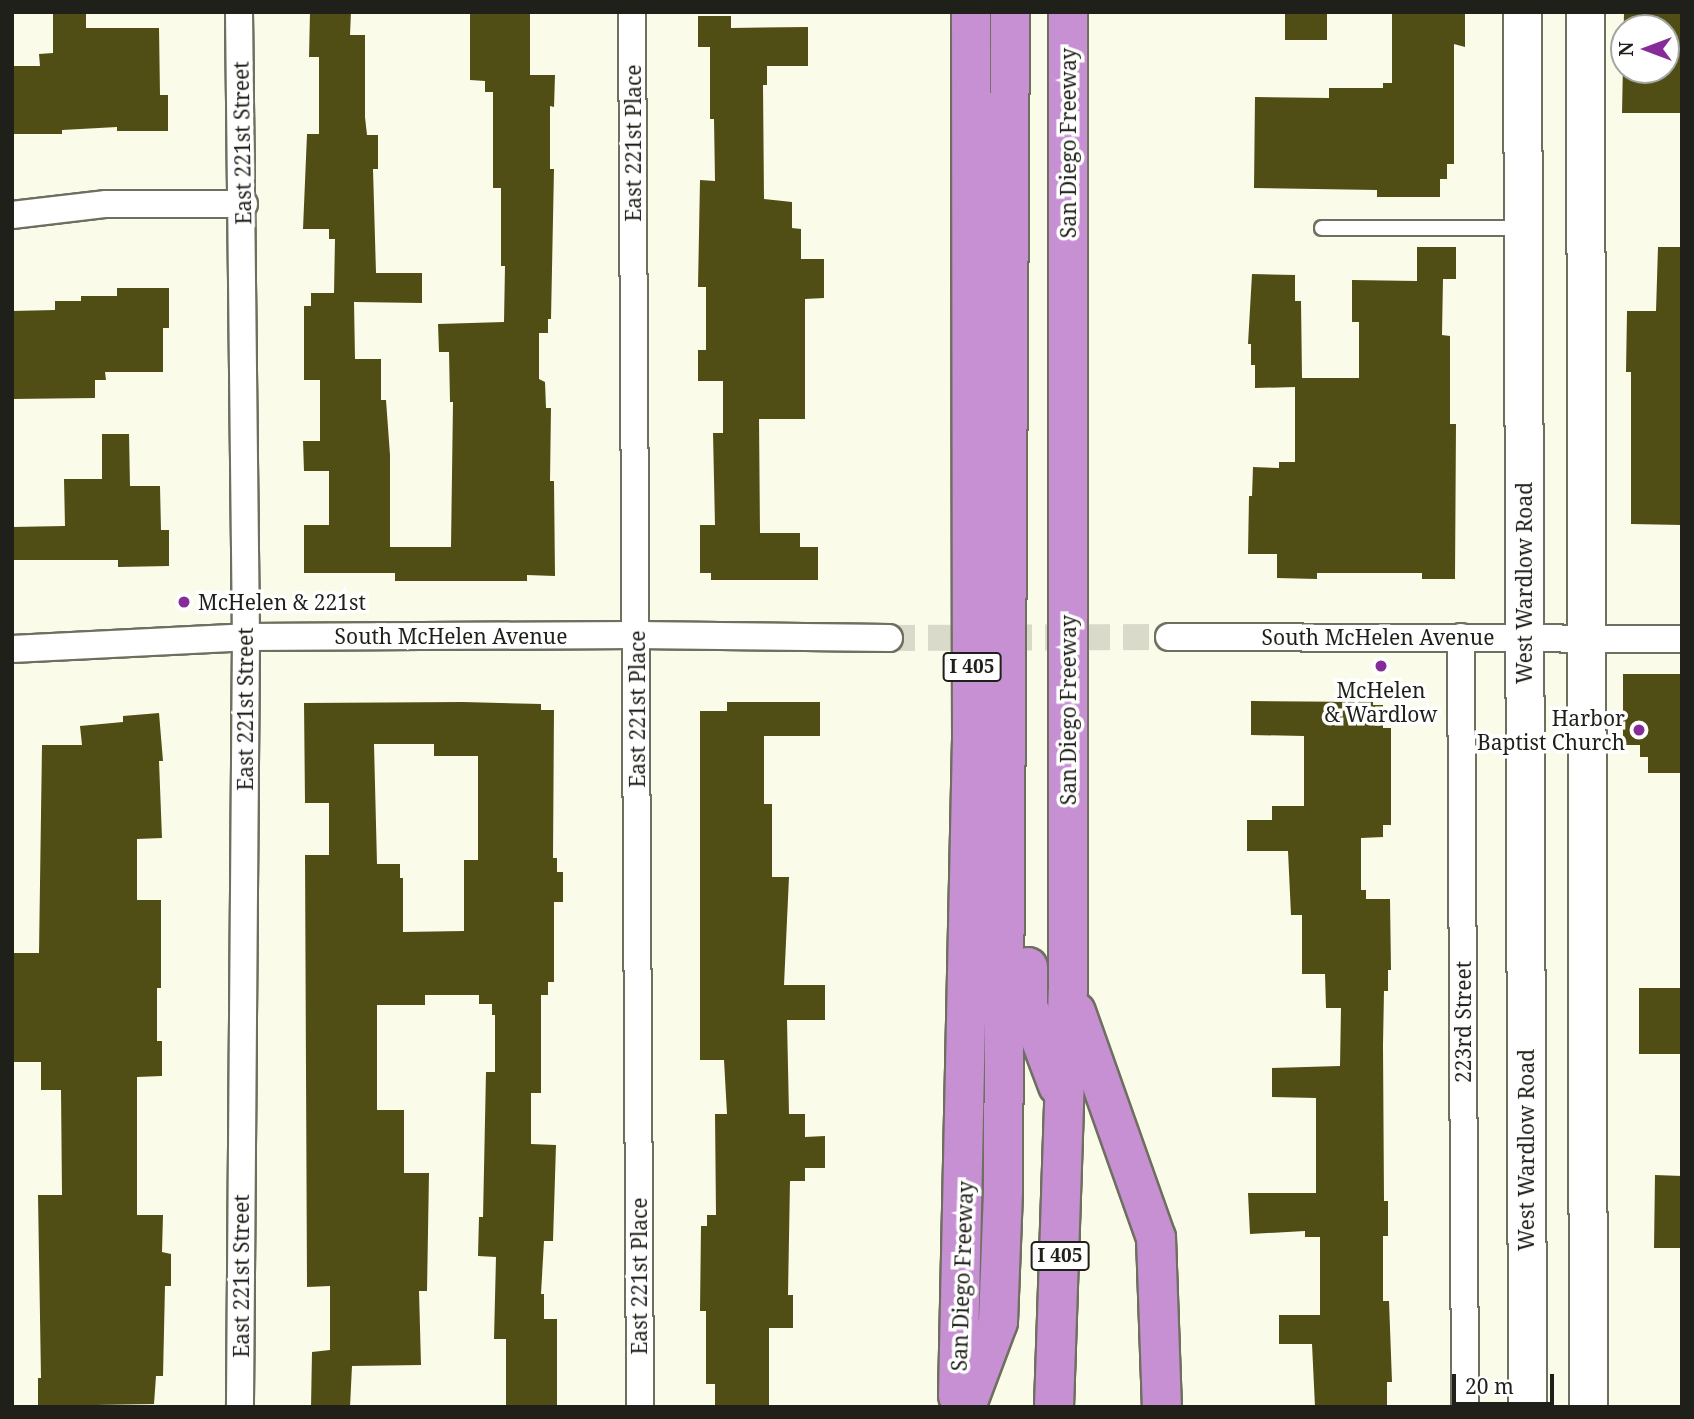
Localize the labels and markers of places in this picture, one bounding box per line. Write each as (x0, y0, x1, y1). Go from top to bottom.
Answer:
place label: McHelen & 221st (198, 589, 366, 615)
marker: McHelen & 221st (176, 594, 192, 610)
marker: McHelen & Wardlow (1373, 658, 1389, 674)
place label: McHelen & Wardlow (1325, 677, 1437, 727)
place label: Harbor Baptist Church (1477, 705, 1625, 755)
marker: Harbor Baptist Church (1631, 722, 1647, 738)

